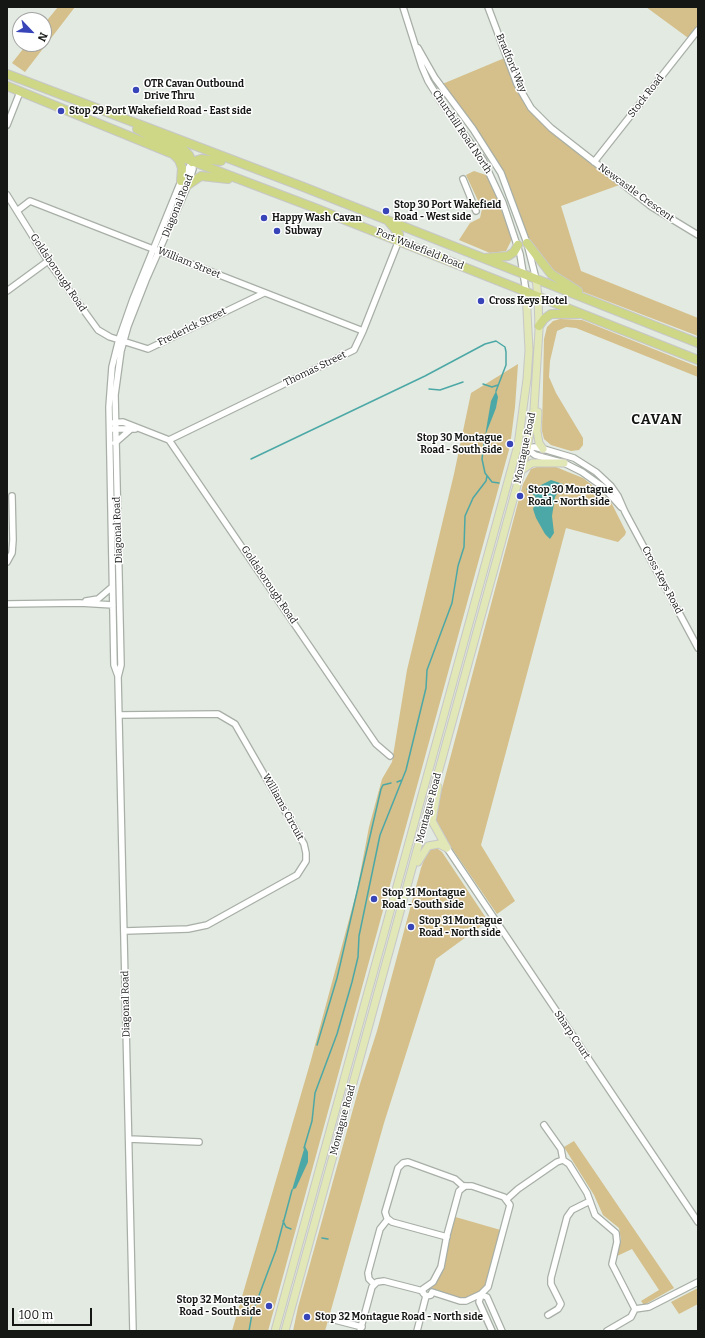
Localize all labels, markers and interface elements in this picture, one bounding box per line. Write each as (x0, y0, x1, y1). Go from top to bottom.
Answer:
north arrow (12, 12, 52, 52)
text: N (35, 30, 50, 43)
street label: Bradford Way (493, 32, 529, 94)
street label: Stock Road (626, 72, 666, 120)
place label: OTR Cavan Outbound Drive Thru (144, 78, 244, 102)
marker: OTR Cavan Outbound Drive Thru (131, 85, 141, 95)
street label: Churchill Road North (430, 88, 494, 176)
place label: Stop 29 Port Wakefield Road - East side (69, 105, 251, 117)
marker: Stop 29 Port Wakefield Road - East side (56, 106, 66, 116)
street label: Newcastle Crescent (596, 161, 676, 225)
street label: Diagonal Road (160, 173, 196, 239)
place label: Stop 30 Port Wakefield Road - West side (394, 199, 501, 222)
marker: Stop 30 Port Wakefield Road - West side (381, 206, 391, 216)
place label: Happy Wash Cavan (272, 212, 362, 224)
marker: Happy Wash Cavan (259, 213, 269, 223)
place label: Subway (285, 225, 322, 237)
marker: Subway (272, 226, 282, 236)
street label: Port Wakefield Road (374, 226, 466, 272)
street label: Goldsborough Road (27, 232, 89, 314)
street label: William Street (156, 245, 222, 281)
place label: Cross Keys Hotel (489, 295, 567, 307)
marker: Cross Keys Hotel (476, 296, 486, 306)
street label: Frederick Street (156, 305, 228, 349)
street label: Thomas Street (282, 349, 348, 389)
street label: Montague Road (512, 411, 538, 485)
district label: CAVAN (631, 412, 683, 428)
place label: Stop 30 Montague Road - South side (417, 432, 502, 456)
marker: Stop 30 Montague Road - South side (505, 439, 515, 449)
place label: Stop 30 Montague Road - North side (528, 484, 613, 508)
marker: Stop 30 Montague Road - North side (515, 491, 525, 501)
street label: Diagonal Road (111, 496, 125, 564)
street label: Goldsborough Road (238, 544, 300, 626)
street label: Cross Keys Road (639, 544, 685, 616)
street label: Montague Road (414, 771, 444, 845)
street label: Williams Circuit (260, 772, 306, 842)
place label: Stop 31 Montague Road - South side (382, 887, 465, 910)
marker: Stop 31 Montague Road - South side (369, 894, 379, 904)
place label: Stop 31 Montague Road - North side (419, 915, 502, 938)
marker: Stop 31 Montague Road - North side (406, 922, 416, 932)
street label: Diagonal Road (119, 971, 133, 1037)
street label: Sharp Court (551, 1008, 593, 1062)
street label: Montague Road (328, 1083, 358, 1157)
place label: Stop 32 Montague Road - South side (177, 1294, 261, 1318)
scale bar (14, 1300, 94, 1326)
marker: Stop 32 Montague Road - South side (264, 1301, 274, 1311)
text: 100 m (19, 1308, 53, 1322)
place label: Stop 32 Montague Road - North side (315, 1311, 483, 1323)
marker: Stop 32 Montague Road - North side (302, 1312, 312, 1322)

